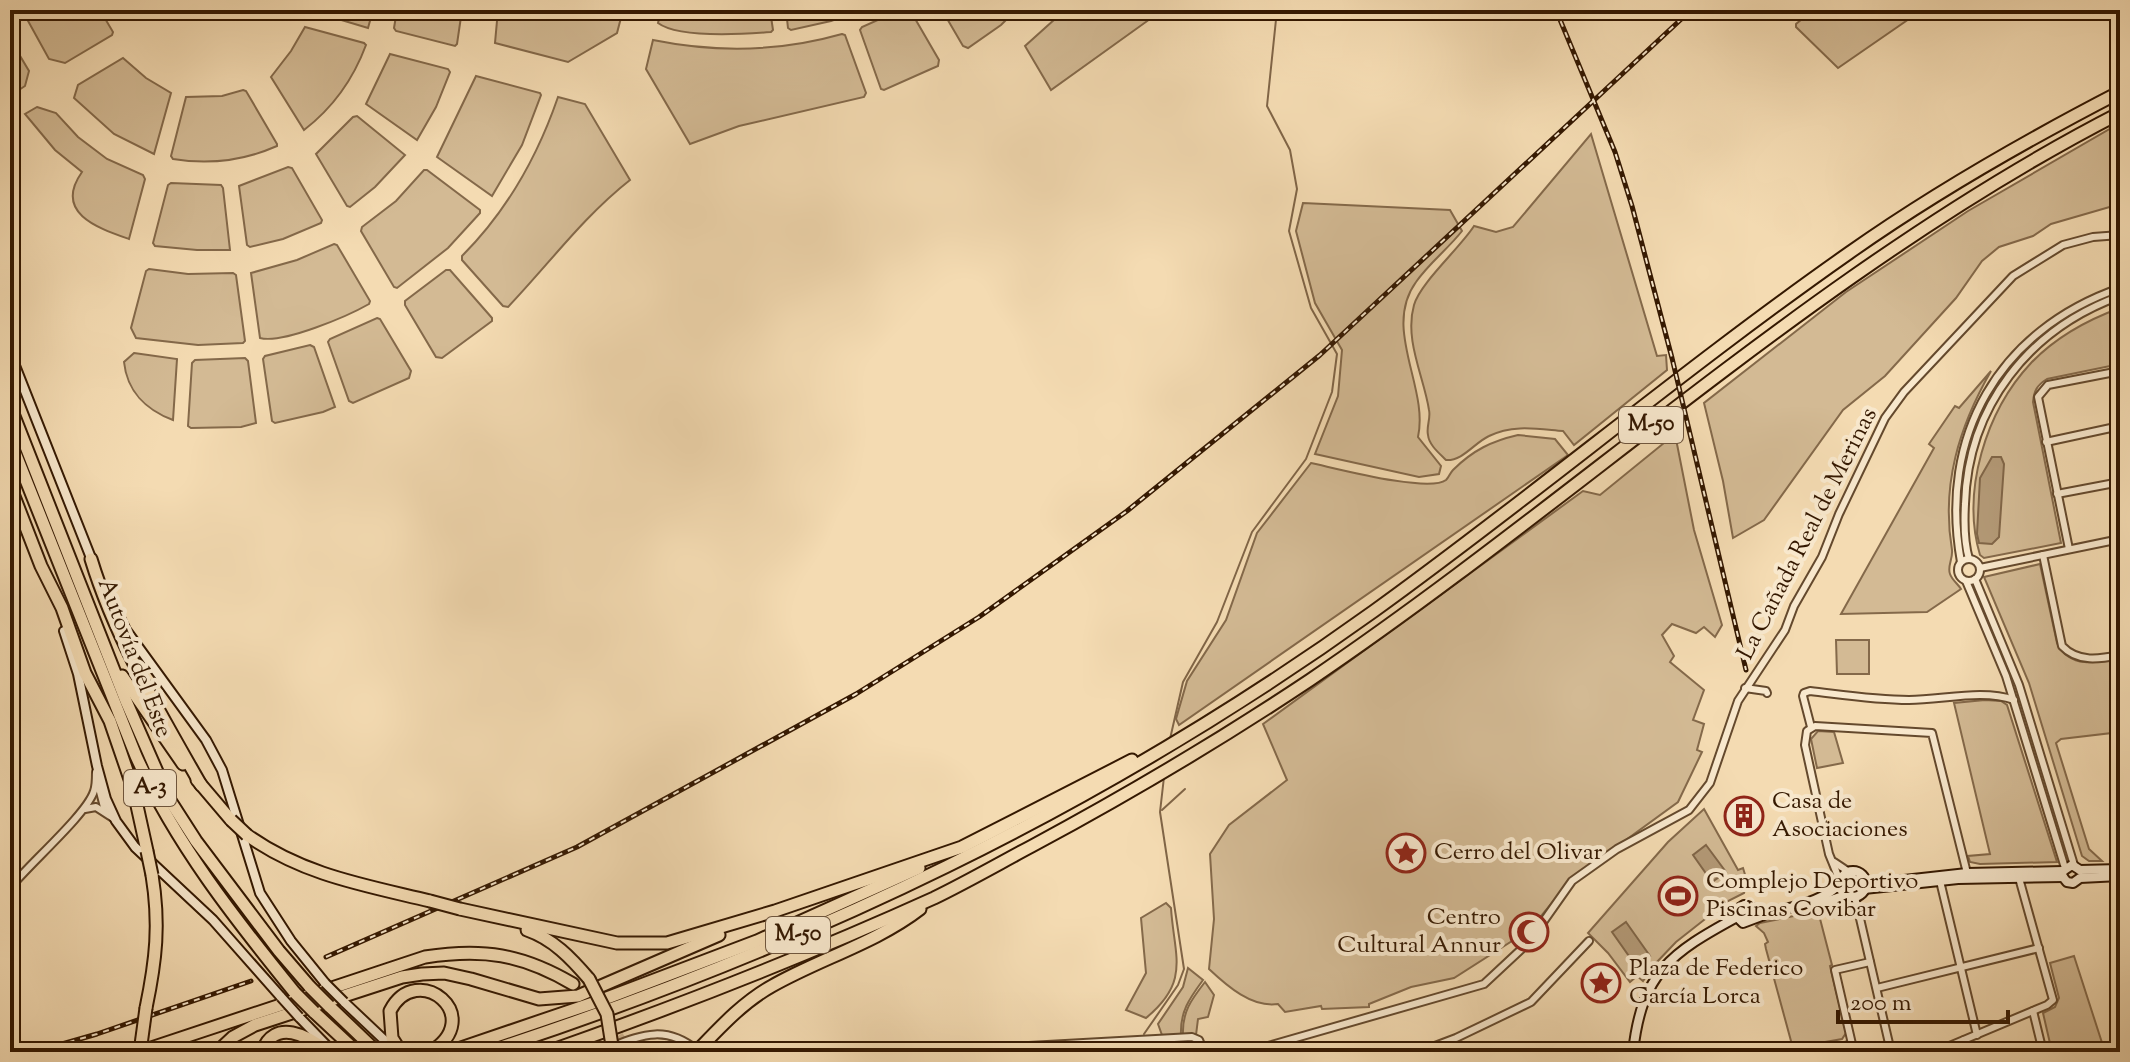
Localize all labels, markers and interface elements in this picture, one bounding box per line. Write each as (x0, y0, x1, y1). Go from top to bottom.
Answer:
street label: La Cañada Real de Merinas (1730, 402, 1886, 666)
road number: M-50 (1619, 407, 1683, 443)
street label: Autovía del Este (88, 573, 180, 743)
road number: A-3 (124, 770, 176, 806)
place label: Casa de Asociaciones (1772, 785, 1908, 847)
building icon: Casa de Asociaciones (1723, 795, 1765, 837)
place icon: Cerro del Olivar (1385, 832, 1427, 874)
place label: Cerro del Olivar (1434, 836, 1602, 870)
place label: Complejo Deportivo Piscinas Covibar (1706, 865, 1918, 927)
sports icon: Complejo Deportivo Piscinas Covibar (1657, 875, 1699, 917)
place label: Centro Cultural Annur (1337, 901, 1501, 963)
mosque icon: Centro Cultural Annur (1508, 911, 1550, 953)
road number: M-50 (766, 917, 830, 953)
place label: Plaza de Federico García Lorca (1629, 952, 1803, 1014)
place icon: Plaza de Federico García Lorca (1580, 962, 1622, 1004)
scale bar (1838, 974, 2008, 1024)
text: 200 m (1850, 987, 1912, 1021)

